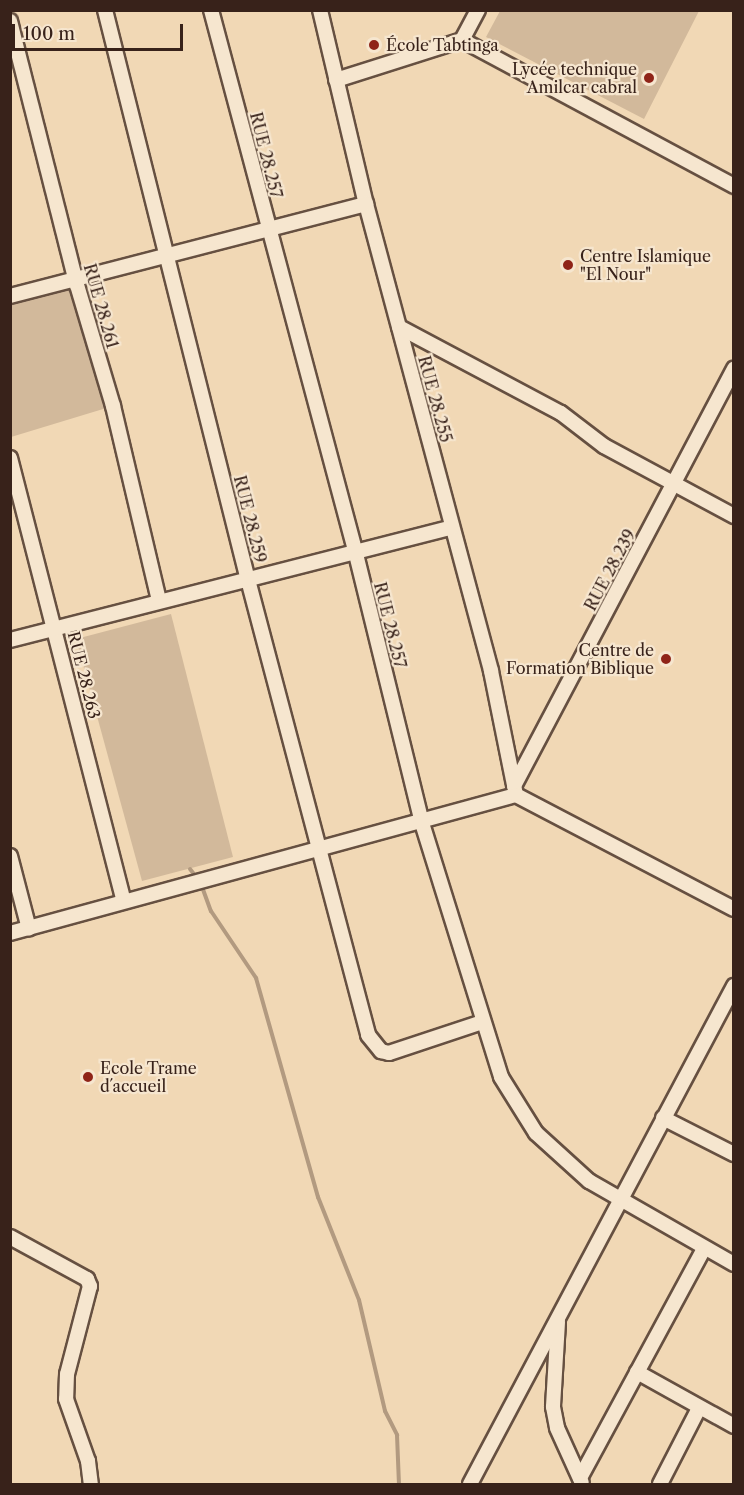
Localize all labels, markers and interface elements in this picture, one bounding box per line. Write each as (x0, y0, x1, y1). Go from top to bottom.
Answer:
scale bar (15, 12, 186, 50)
text: 100 m (23, 23, 75, 45)
place label: École Tabtinga (386, 35, 499, 55)
marker: École Tabtinga (367, 38, 381, 52)
place label: Lycée technique Amilcar cabral (512, 59, 637, 97)
marker: Lycée technique Amilcar cabral (642, 71, 656, 85)
street label: RUE 28.257 (246, 110, 286, 200)
place label: Centre Islamique "El Nour" (580, 246, 711, 284)
marker: Centre Islamique "El Nour" (561, 258, 575, 272)
street label: RUE 28.261 (80, 261, 122, 351)
street label: RUE 28.255 (414, 354, 456, 444)
street label: RUE 28.259 (230, 473, 270, 565)
street label: RUE 28.239 (581, 526, 639, 614)
street label: RUE 28.257 (370, 580, 410, 670)
street label: RUE 28.263 (64, 629, 104, 721)
place label: Centre de Formation Biblique (506, 640, 654, 678)
marker: Centre de Formation Biblique (659, 652, 673, 666)
place label: Ecole Trame d´accueil (100, 1058, 197, 1096)
marker: Ecole Trame d´accueil (81, 1070, 95, 1084)

